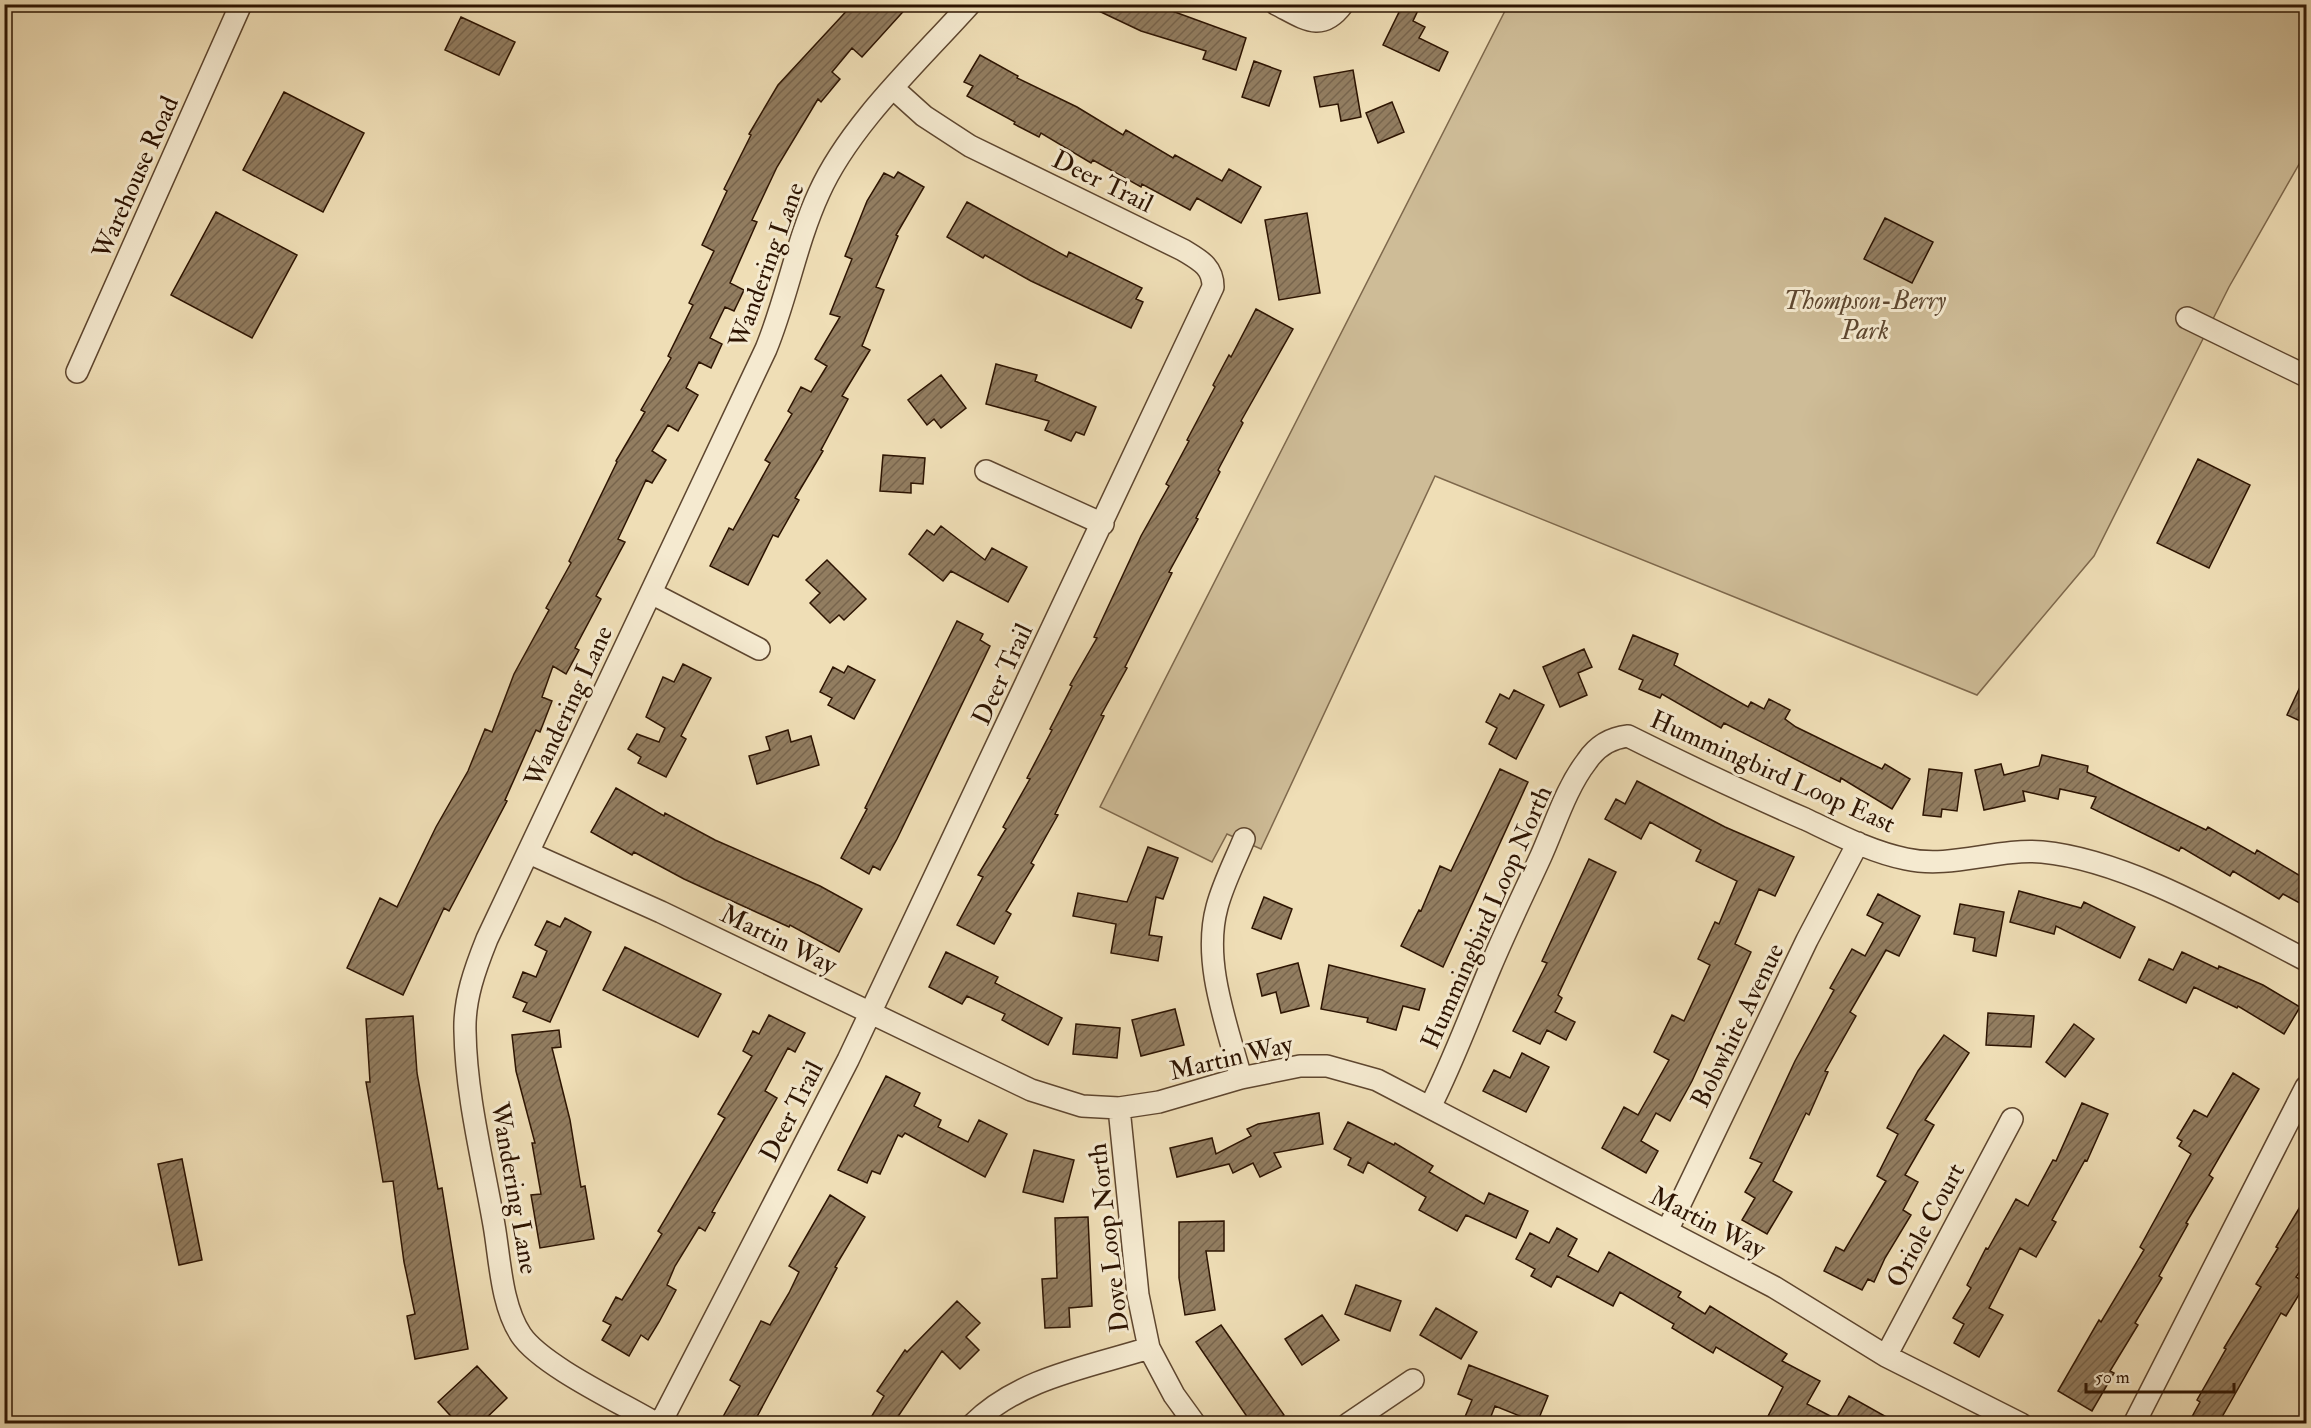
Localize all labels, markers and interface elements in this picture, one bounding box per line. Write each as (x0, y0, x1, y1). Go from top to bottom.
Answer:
street label: Warehouse Road (85, 91, 186, 265)
street label: Deer Trail (1047, 144, 1159, 220)
street label: Wandering Lane (722, 178, 812, 353)
park label: Thompson-Berry Park (1784, 285, 1946, 347)
street label: Deer Trail (965, 618, 1040, 730)
street label: Wandering Lane (517, 621, 620, 793)
street label: Hummingbird Loop East (1645, 703, 1900, 841)
street label: Hummingbird Loop North (1414, 780, 1561, 1054)
street label: Martin Way (715, 898, 843, 982)
street label: Bobwhite Avenue (1684, 938, 1791, 1113)
street label: Martin Way (1166, 1028, 1297, 1088)
street label: Deer Trail (753, 1056, 831, 1167)
street label: Wandering Lane (483, 1099, 545, 1277)
street label: Dove Loop North (1081, 1141, 1137, 1334)
street label: Oriole Court (1880, 1158, 1972, 1293)
street label: Martin Way (1644, 1180, 1771, 1266)
scale bar (2086, 1356, 2234, 1394)
text: 50 m (2095, 1366, 2130, 1389)

